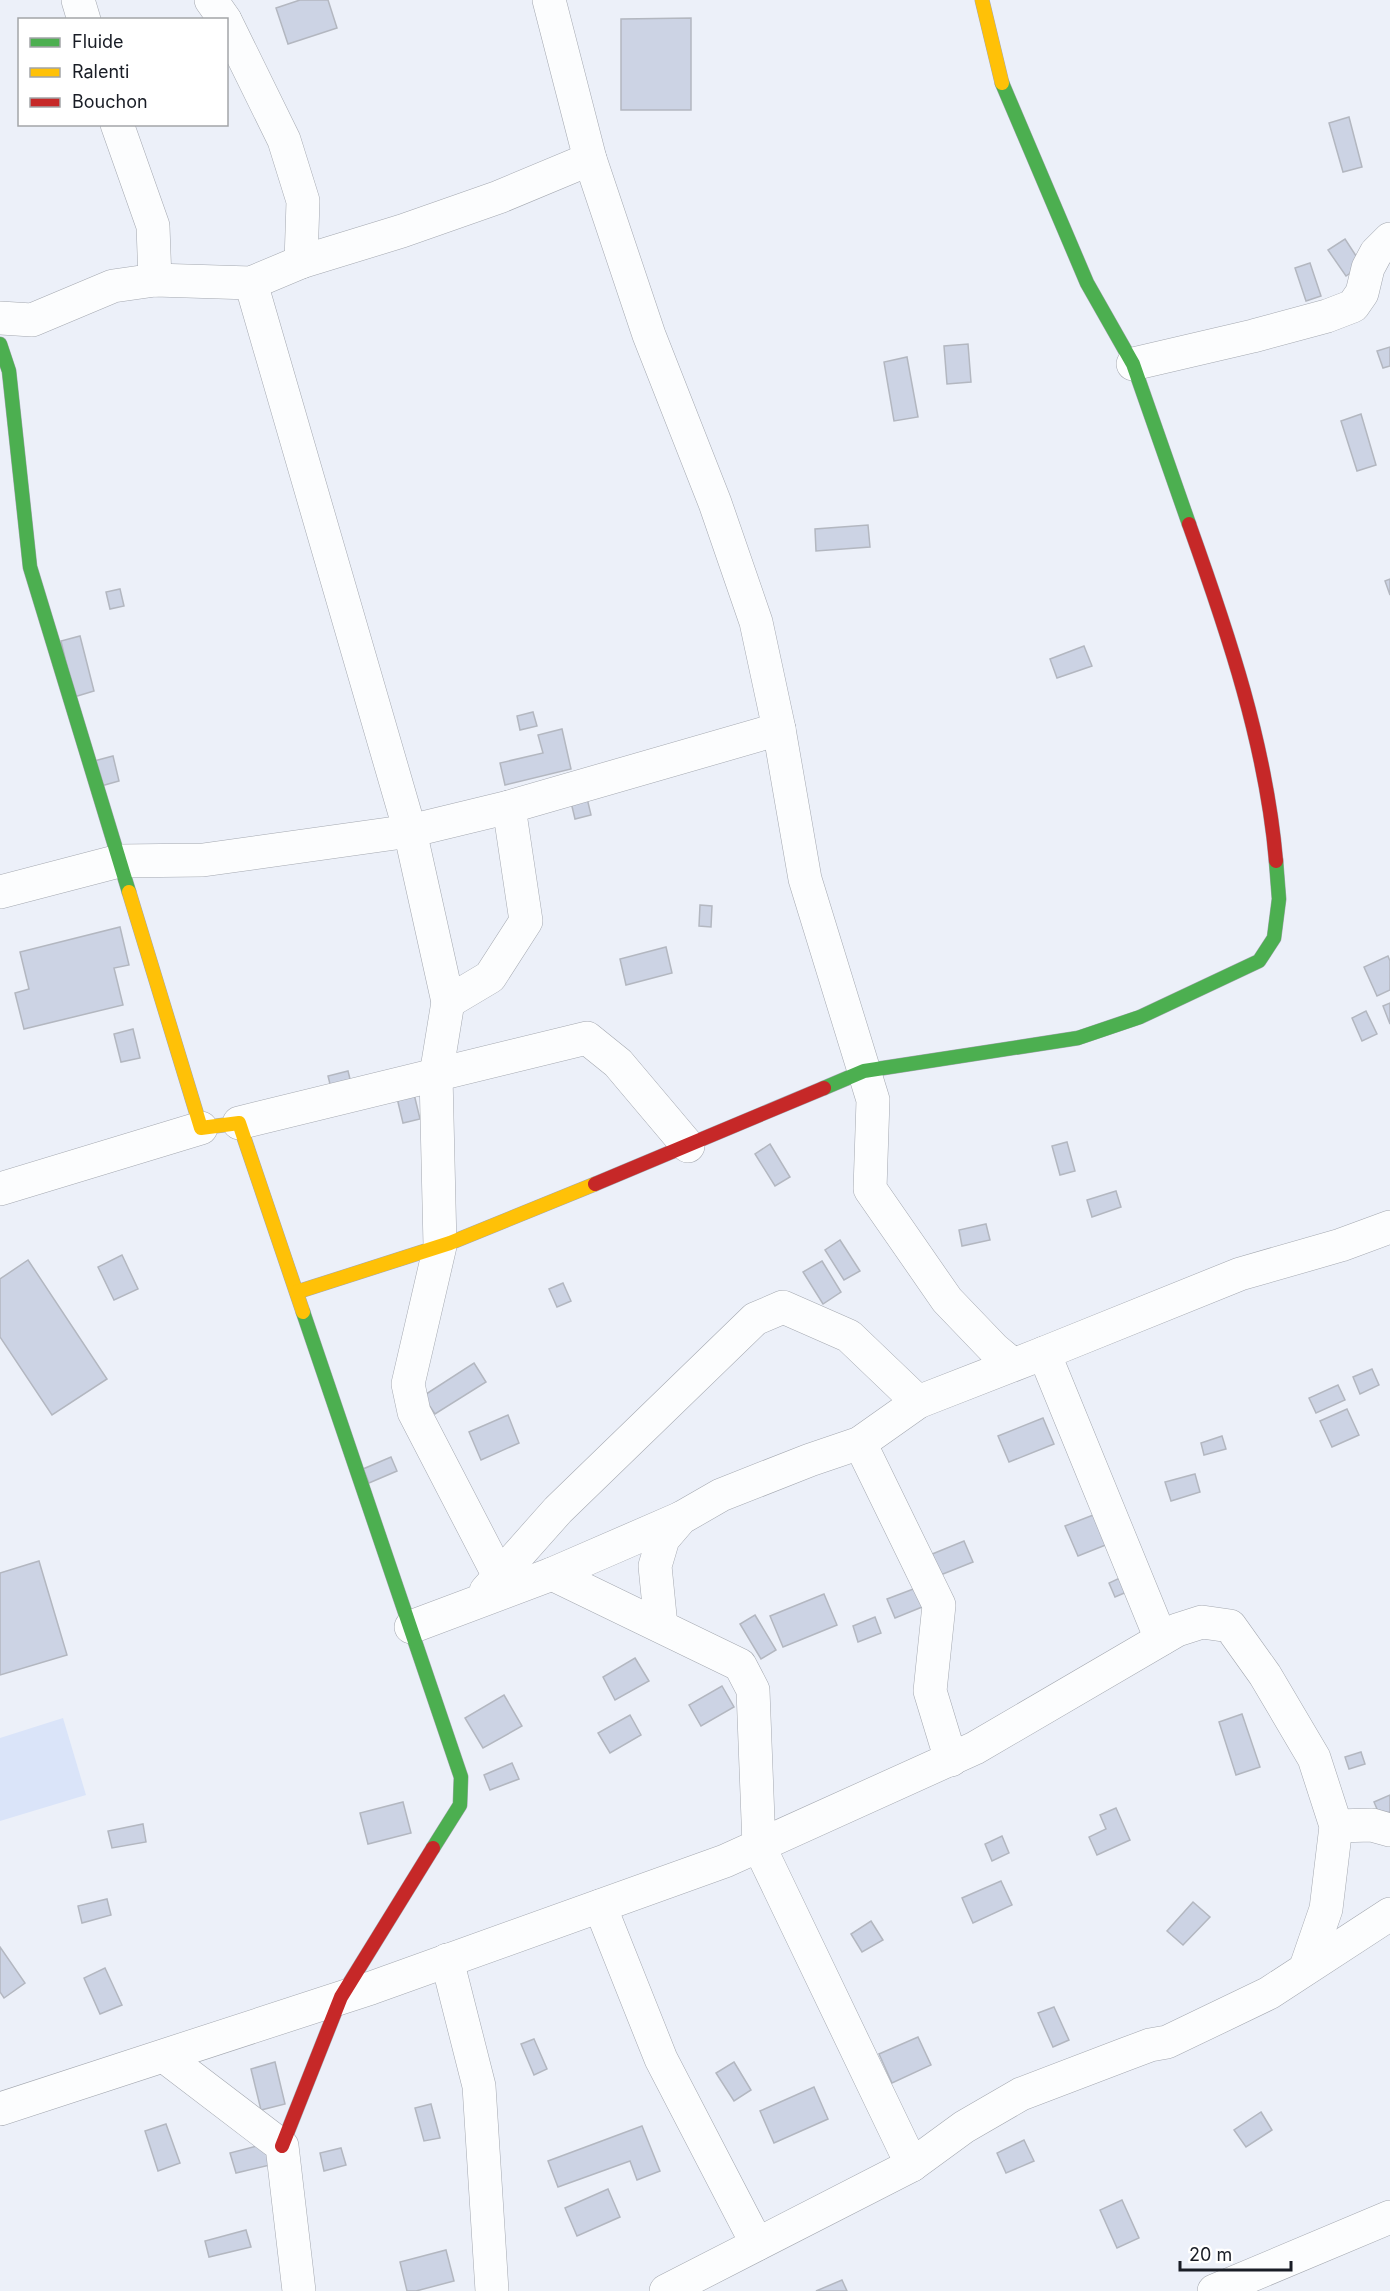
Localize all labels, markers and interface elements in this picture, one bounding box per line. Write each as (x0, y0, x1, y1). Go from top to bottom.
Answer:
legend (18, 18, 228, 126)
text: Fluide (72, 31, 124, 52)
text: Ralenti (72, 61, 129, 82)
text: Bouchon (72, 91, 148, 112)
scale bar (1180, 2234, 1291, 2272)
text: 20 m (1189, 2244, 1232, 2265)

